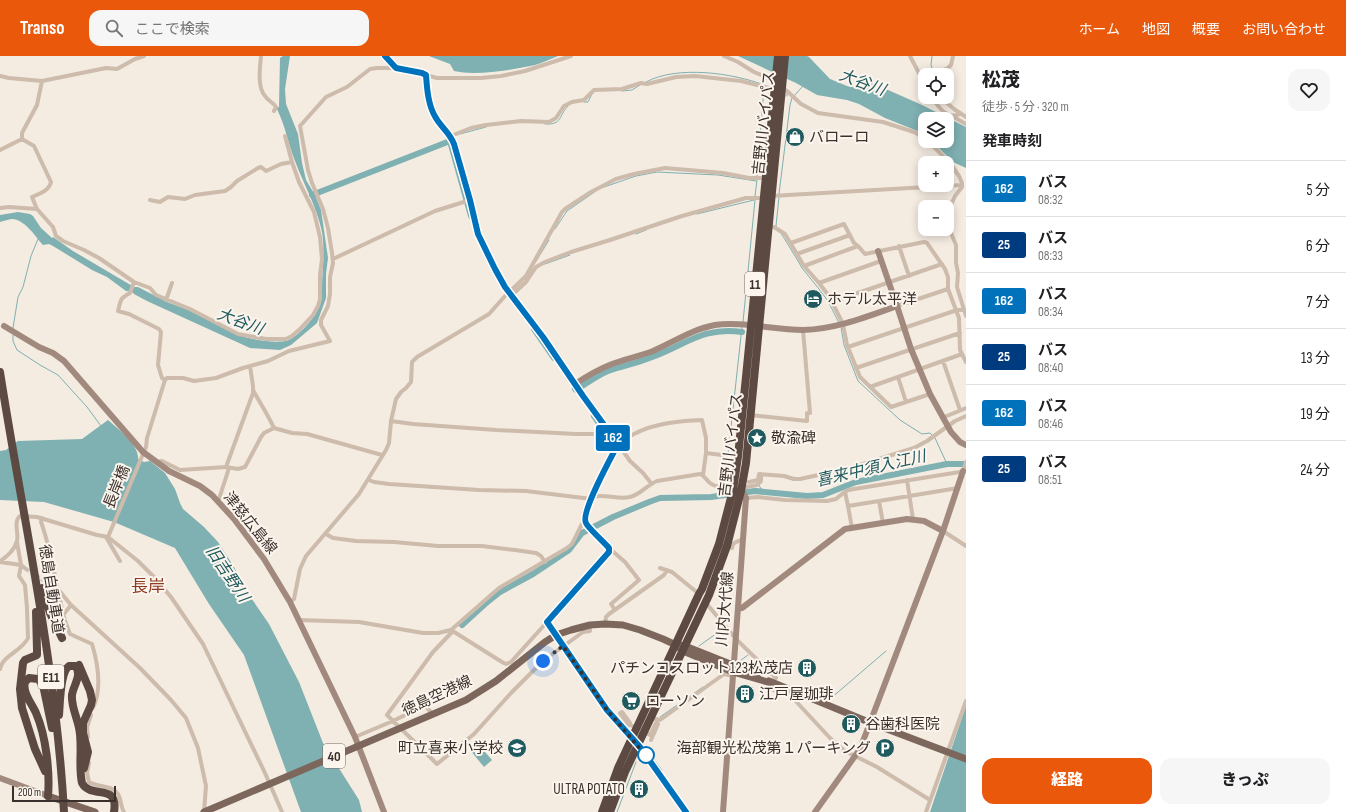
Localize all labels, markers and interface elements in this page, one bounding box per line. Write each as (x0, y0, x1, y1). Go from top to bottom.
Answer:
search box (89, 10, 369, 46)
text: Transo (20, 17, 65, 40)
icon: search (103, 17, 125, 39)
text: ここで検索 (135, 20, 210, 39)
text: ホーム (1078, 21, 1120, 38)
text: 地図 (1142, 21, 1170, 38)
text: 概要 (1192, 21, 1220, 38)
text: お問い合わせ (1242, 21, 1326, 38)
water label: 大谷川 (836, 66, 890, 101)
map controls (918, 68, 954, 236)
button: locate (918, 68, 954, 104)
text: 松茂 (982, 69, 1020, 92)
button: heart (1288, 69, 1330, 111)
street label: 吉野川バイパス (749, 70, 779, 176)
text: 徒歩 · 5 分 · 320 m (982, 99, 1069, 115)
button: layers (918, 112, 954, 148)
shop icon: バローロ (784, 126, 806, 148)
place label: バローロ (809, 128, 869, 147)
text: 発車時刻 (982, 132, 1042, 151)
button: + (918, 156, 954, 192)
text: バス (1038, 173, 1068, 192)
text: 162 (995, 180, 1013, 197)
text: 5 分 (1307, 181, 1330, 200)
text: 08:32 (1038, 192, 1063, 208)
button: − (918, 200, 954, 236)
text: バス (1038, 229, 1068, 248)
text: 25 (998, 236, 1010, 253)
text: 6 分 (1306, 237, 1330, 256)
text: 08:33 (1038, 248, 1063, 264)
road number: 11 (745, 272, 765, 296)
text: バス (1038, 285, 1068, 304)
hotel icon: ホテル太平洋 (802, 288, 824, 310)
place label: ホテル太平洋 (827, 290, 917, 309)
text: 162 (995, 292, 1013, 309)
text: 7 分 (1307, 293, 1330, 312)
text: 08:34 (1038, 304, 1063, 320)
water label: 大谷川 (214, 305, 268, 340)
text: バス (1038, 341, 1068, 360)
text: 25 (998, 348, 1010, 365)
text: 13 分 (1301, 349, 1330, 368)
text: 08:40 (1038, 360, 1063, 376)
street label: 吉野川バイパス (715, 392, 747, 498)
text: バス (1038, 397, 1068, 416)
text: 162 (995, 404, 1013, 421)
text: 19 分 (1301, 405, 1330, 424)
text: 08:46 (1038, 416, 1063, 432)
line badge: 162 (590, 425, 636, 451)
place icon: 敬渝碑 (746, 427, 768, 449)
text: 162 (604, 429, 622, 446)
place label: 敬渝碑 (771, 429, 816, 448)
water label: 喜来中須入江川 (814, 447, 930, 491)
text: バス (1038, 453, 1068, 472)
text: 25 (998, 460, 1010, 477)
text: 24 分 (1300, 461, 1330, 480)
street label: 長岸橋 (100, 463, 134, 511)
text: 08:51 (1038, 472, 1062, 488)
street label: 津慈広島線 (219, 488, 281, 558)
water label: 旧吉野川 (201, 542, 254, 607)
street label: 徳島自動車道 (35, 543, 67, 635)
street label: 川内大代線 (712, 571, 738, 647)
district label: 長岸 (131, 577, 165, 597)
your location (533, 651, 553, 671)
building icon: パチンコスロット123松茂店 (796, 657, 818, 679)
place label: パチンコスロット123松茂店 (610, 659, 793, 678)
road number: E11 (38, 665, 64, 689)
street label: 徳島空港線 (399, 672, 475, 720)
building icon: 江戸屋珈琲 (734, 683, 756, 705)
place label: 江戸屋珈琲 (759, 685, 834, 704)
supermarket icon: ローソン (620, 690, 642, 712)
place label: ローソン (645, 692, 705, 711)
building icon: 谷歯科医院 (840, 713, 862, 735)
place label: 谷歯科医院 (865, 715, 940, 734)
school or university icon: 町立喜来小学校 (506, 737, 528, 759)
parking icon: 海部観光松茂第１パーキング (874, 737, 896, 759)
place label: 町立喜来小学校 (398, 739, 503, 758)
place label: 海部観光松茂第１パーキング (676, 739, 871, 758)
road number: 40 (323, 744, 345, 768)
unlabelled marker (637, 746, 655, 764)
button: 経路 (982, 758, 1152, 804)
button: きっぷ (1160, 758, 1330, 804)
building icon: ULTRA POTATO (628, 778, 650, 800)
place label: ULTRA POTATO (553, 780, 625, 799)
scale bar (12, 784, 116, 803)
text: 200 m (18, 786, 41, 799)

